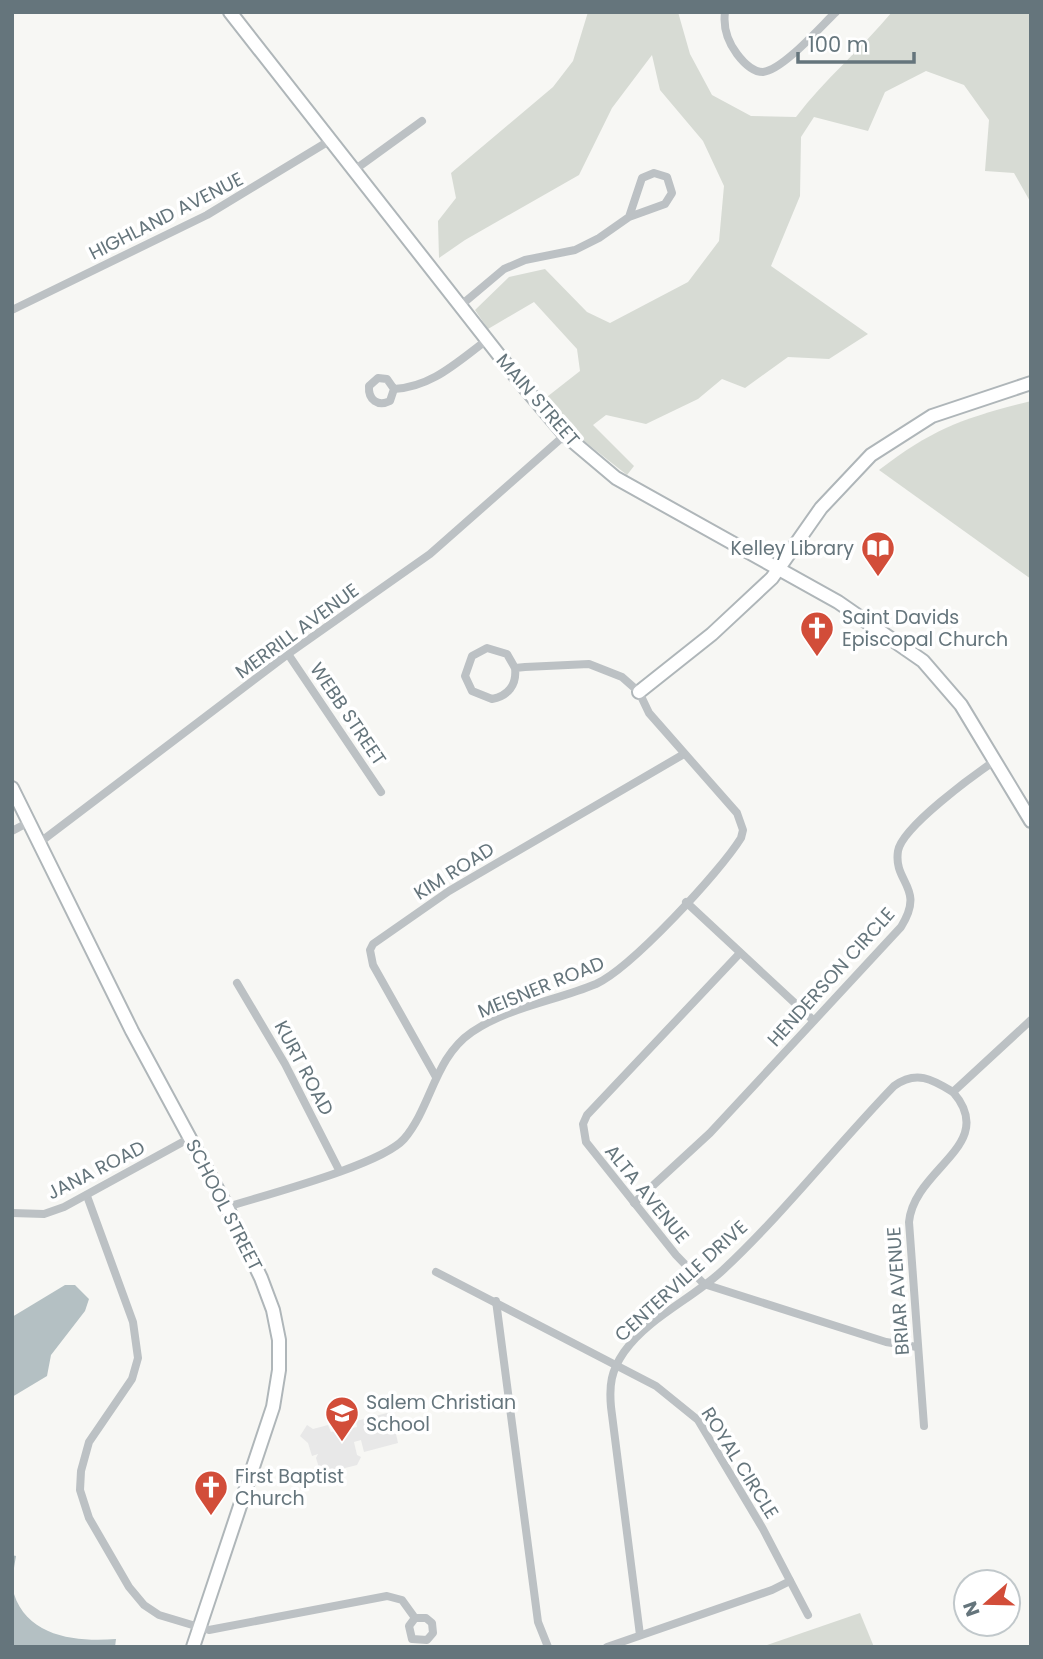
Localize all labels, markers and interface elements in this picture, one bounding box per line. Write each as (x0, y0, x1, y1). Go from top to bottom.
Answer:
scale bar (798, 21, 914, 65)
text: 100 m (808, 30, 868, 59)
street label: HIGHLAND AVENUE (84, 165, 248, 267)
street label: MAIN STREET (490, 348, 586, 452)
library icon: Kelley Library (859, 529, 897, 578)
place label: Kelley Library (730, 535, 854, 562)
street label: MERRILL AVENUE (230, 577, 364, 685)
place label: Saint Davids Episcopal Church (842, 604, 1008, 653)
church icon: Saint Davids Episcopal Church (798, 609, 836, 658)
street label: WEBB STREET (303, 657, 393, 771)
street label: KIM ROAD (409, 836, 499, 906)
street label: HENDERSON CIRCLE (761, 901, 901, 1053)
street label: MEISNER ROAD (474, 949, 608, 1025)
street label: KURT ROAD (268, 1016, 340, 1120)
street label: JANA ROAD (42, 1134, 150, 1206)
street label: SCHOOL STREET (179, 1134, 269, 1276)
street label: ALTA AVENUE (599, 1139, 695, 1249)
street label: CENTERVILLE DRIVE (609, 1214, 753, 1348)
street label: BRIAR AVENUE (880, 1226, 916, 1356)
place label: Salem Christian School (366, 1389, 516, 1438)
school or university icon: Salem Christian School (323, 1394, 361, 1443)
street label: ROYAL CIRCLE (695, 1402, 785, 1524)
place label: First Baptist Church (235, 1463, 344, 1512)
church icon: First Baptist Church (192, 1468, 230, 1517)
north arrow (952, 1568, 1022, 1638)
text: N (956, 1597, 987, 1620)

